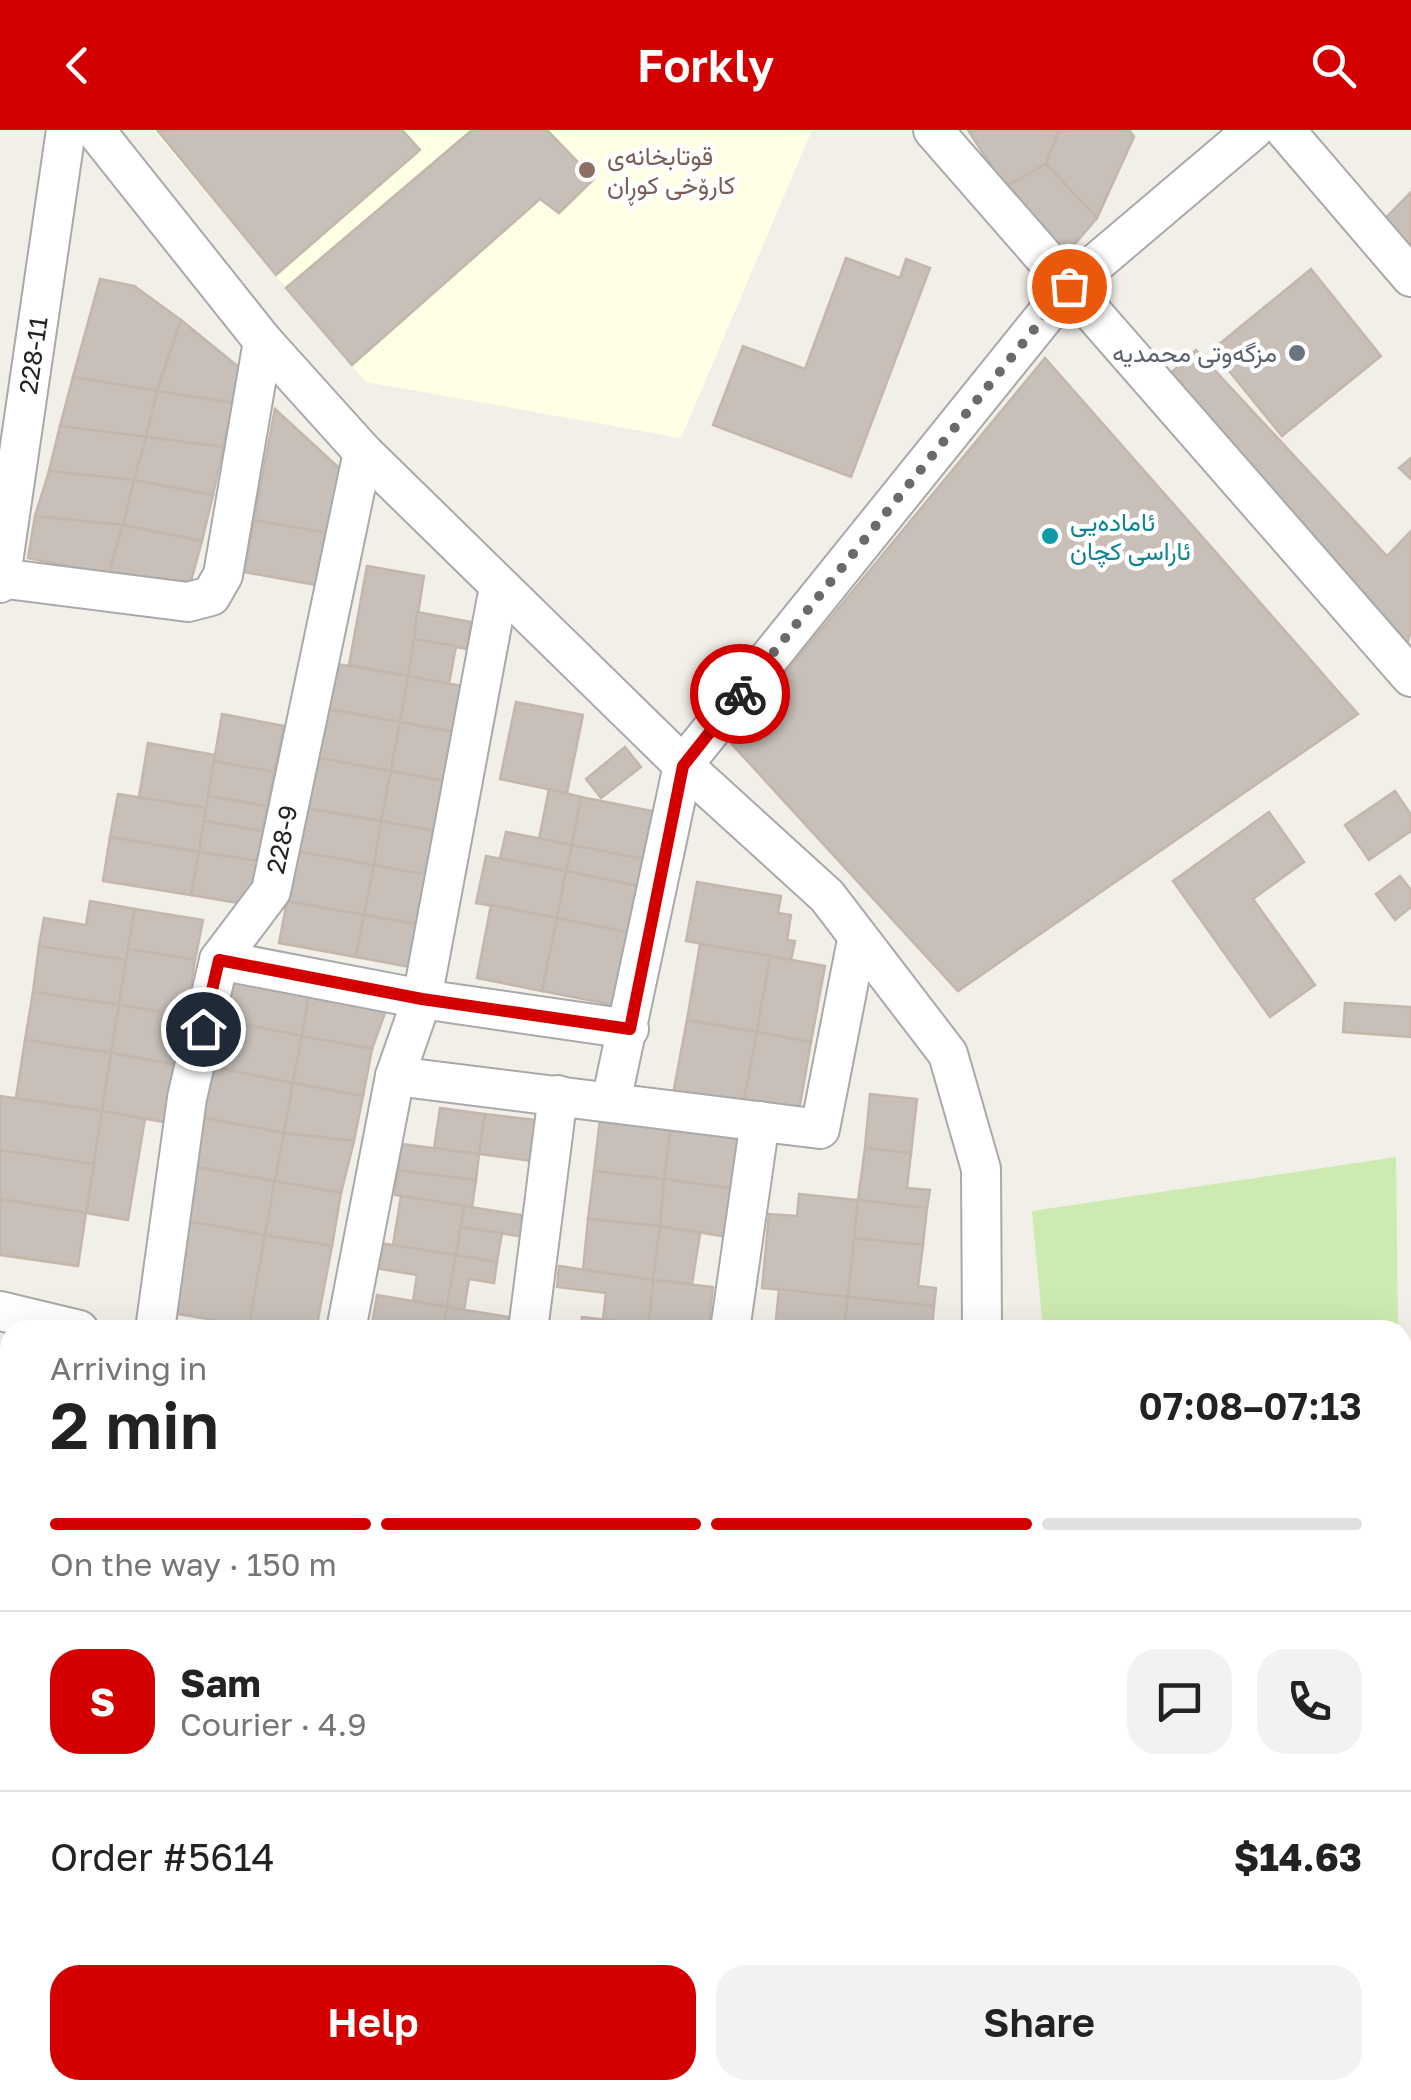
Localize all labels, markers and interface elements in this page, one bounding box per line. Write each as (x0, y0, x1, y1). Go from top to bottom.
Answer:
icon: back (50, 38, 105, 93)
text: Forkly (637, 38, 774, 92)
icon: search (1306, 38, 1361, 93)
place label: قوتابخانەی کارۆخی کوڕان (607, 140, 735, 206)
marker: قوتابخانەی کارۆخی کوڕان (576, 159, 598, 181)
pin (1027, 244, 1112, 329)
icon: bag (1042, 259, 1097, 314)
street label: 228-11 (12, 314, 54, 396)
place label: مزگەوتی محمدیە (1112, 337, 1277, 369)
marker: مزگەوتی محمدیە (1286, 342, 1308, 364)
place label: ئامادەیی ئاراسی کچان (1070, 506, 1191, 568)
marker: ئامادەیی ئاراسی کچان (1039, 525, 1061, 547)
courier (690, 644, 790, 744)
icon: bike (713, 667, 768, 722)
street label: 228-9 (259, 802, 304, 876)
pin (161, 987, 246, 1072)
icon: home (176, 1002, 231, 1057)
text: Arriving in (50, 1349, 207, 1387)
text: 07:08–07:13 (1138, 1383, 1362, 1428)
text: 2 min (50, 1385, 219, 1463)
text: On the way · 150 m (50, 1545, 337, 1583)
button: chat (1127, 1649, 1232, 1754)
button: phone (1257, 1649, 1362, 1754)
text: Sam (180, 1660, 261, 1705)
text: S (90, 1679, 115, 1724)
text: Courier · 4.9 (180, 1705, 367, 1743)
text: Order #5614 (50, 1834, 275, 1879)
text: $14.63 (1234, 1834, 1362, 1879)
button: Help (50, 1965, 696, 2080)
button: Share (716, 1965, 1362, 2080)

